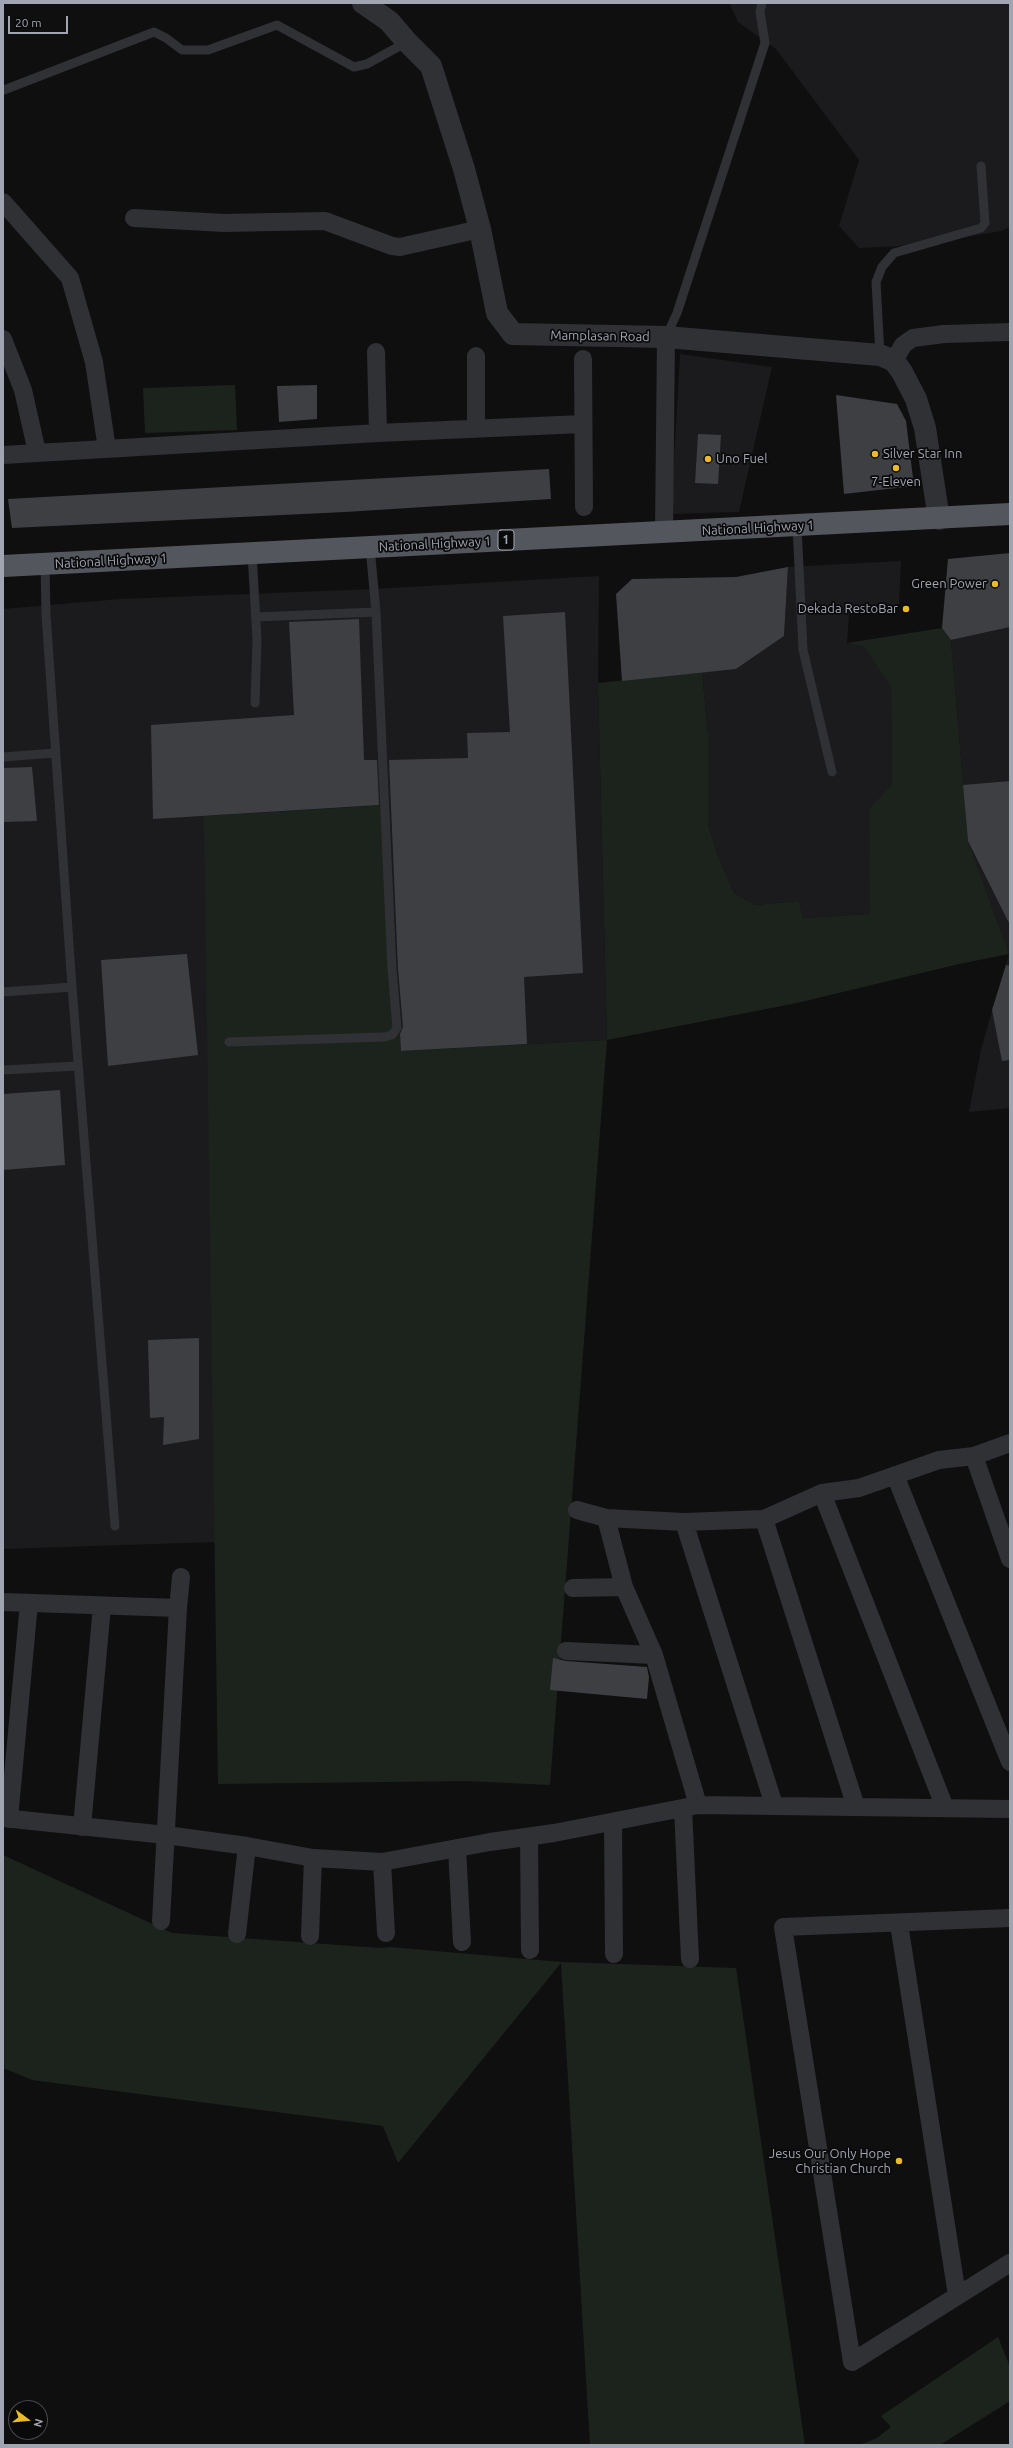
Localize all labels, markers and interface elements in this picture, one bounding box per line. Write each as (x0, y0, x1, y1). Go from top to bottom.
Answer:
scale bar (10, 8, 70, 34)
text: 20 m (15, 16, 42, 29)
street label: Mamplasan Road (550, 327, 650, 345)
place label: Silver Star Inn (883, 446, 962, 462)
marker: Silver Star Inn (870, 449, 880, 459)
place label: Uno Fuel (716, 451, 768, 467)
marker: Uno Fuel (703, 454, 713, 464)
marker: 7-Eleven (891, 463, 901, 473)
place label: 7-Eleven (871, 474, 921, 490)
street label: National Highway 1 (701, 517, 815, 539)
road number: 1 (498, 530, 514, 550)
street label: National Highway 1 (378, 533, 492, 555)
street label: National Highway 1 (54, 550, 168, 572)
place label: Green Power (911, 576, 987, 592)
marker: Green Power (990, 579, 1000, 589)
place label: Dekada RestoBar (798, 601, 898, 617)
marker: Dekada RestoBar (901, 604, 911, 614)
place label: Jesus Our Only Hope Christian Church (769, 2146, 891, 2177)
marker: Jesus Our Only Hope Christian Church (894, 2156, 904, 2166)
north arrow (8, 2400, 48, 2440)
text: N (32, 2417, 45, 2429)

